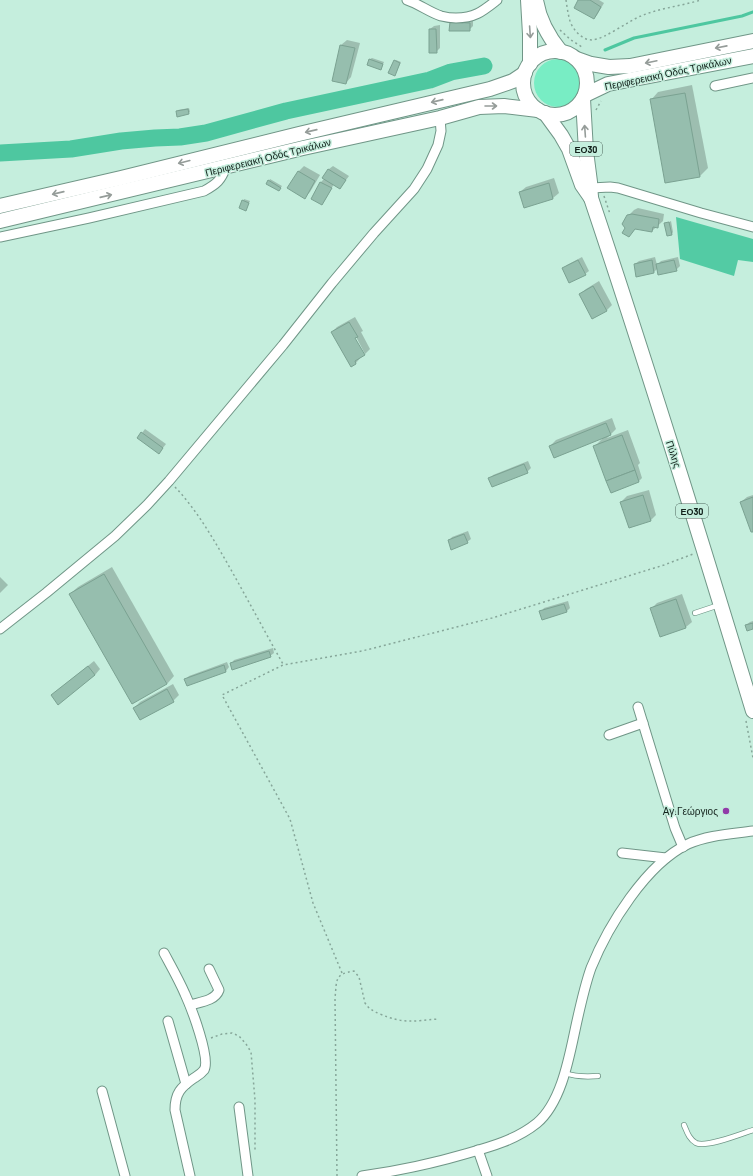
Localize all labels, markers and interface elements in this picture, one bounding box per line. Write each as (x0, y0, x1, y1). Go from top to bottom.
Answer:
one-way arrow (526, 25, 534, 38)
one-way arrow (715, 44, 728, 52)
street label: Περιφερειακή Οδός Τρικάλων (604, 54, 732, 92)
one-way arrow (644, 59, 657, 67)
one-way arrow (431, 98, 444, 106)
one-way arrow (484, 102, 497, 110)
one-way arrow (581, 125, 588, 138)
one-way arrow (304, 128, 317, 135)
street label: Περιφερειακή Οδός Τρικάλων (204, 136, 332, 178)
road number: ΕΟ30 (570, 142, 602, 156)
one-way arrow (178, 158, 191, 166)
one-way arrow (52, 189, 65, 197)
one-way arrow (99, 191, 112, 199)
street label: Πύλης (664, 439, 684, 469)
road number: ΕΟ30 (676, 504, 708, 518)
place label: Αγ.Γεώργιος (663, 805, 718, 817)
marker: Αγ.Γεώργιος (721, 806, 731, 816)

